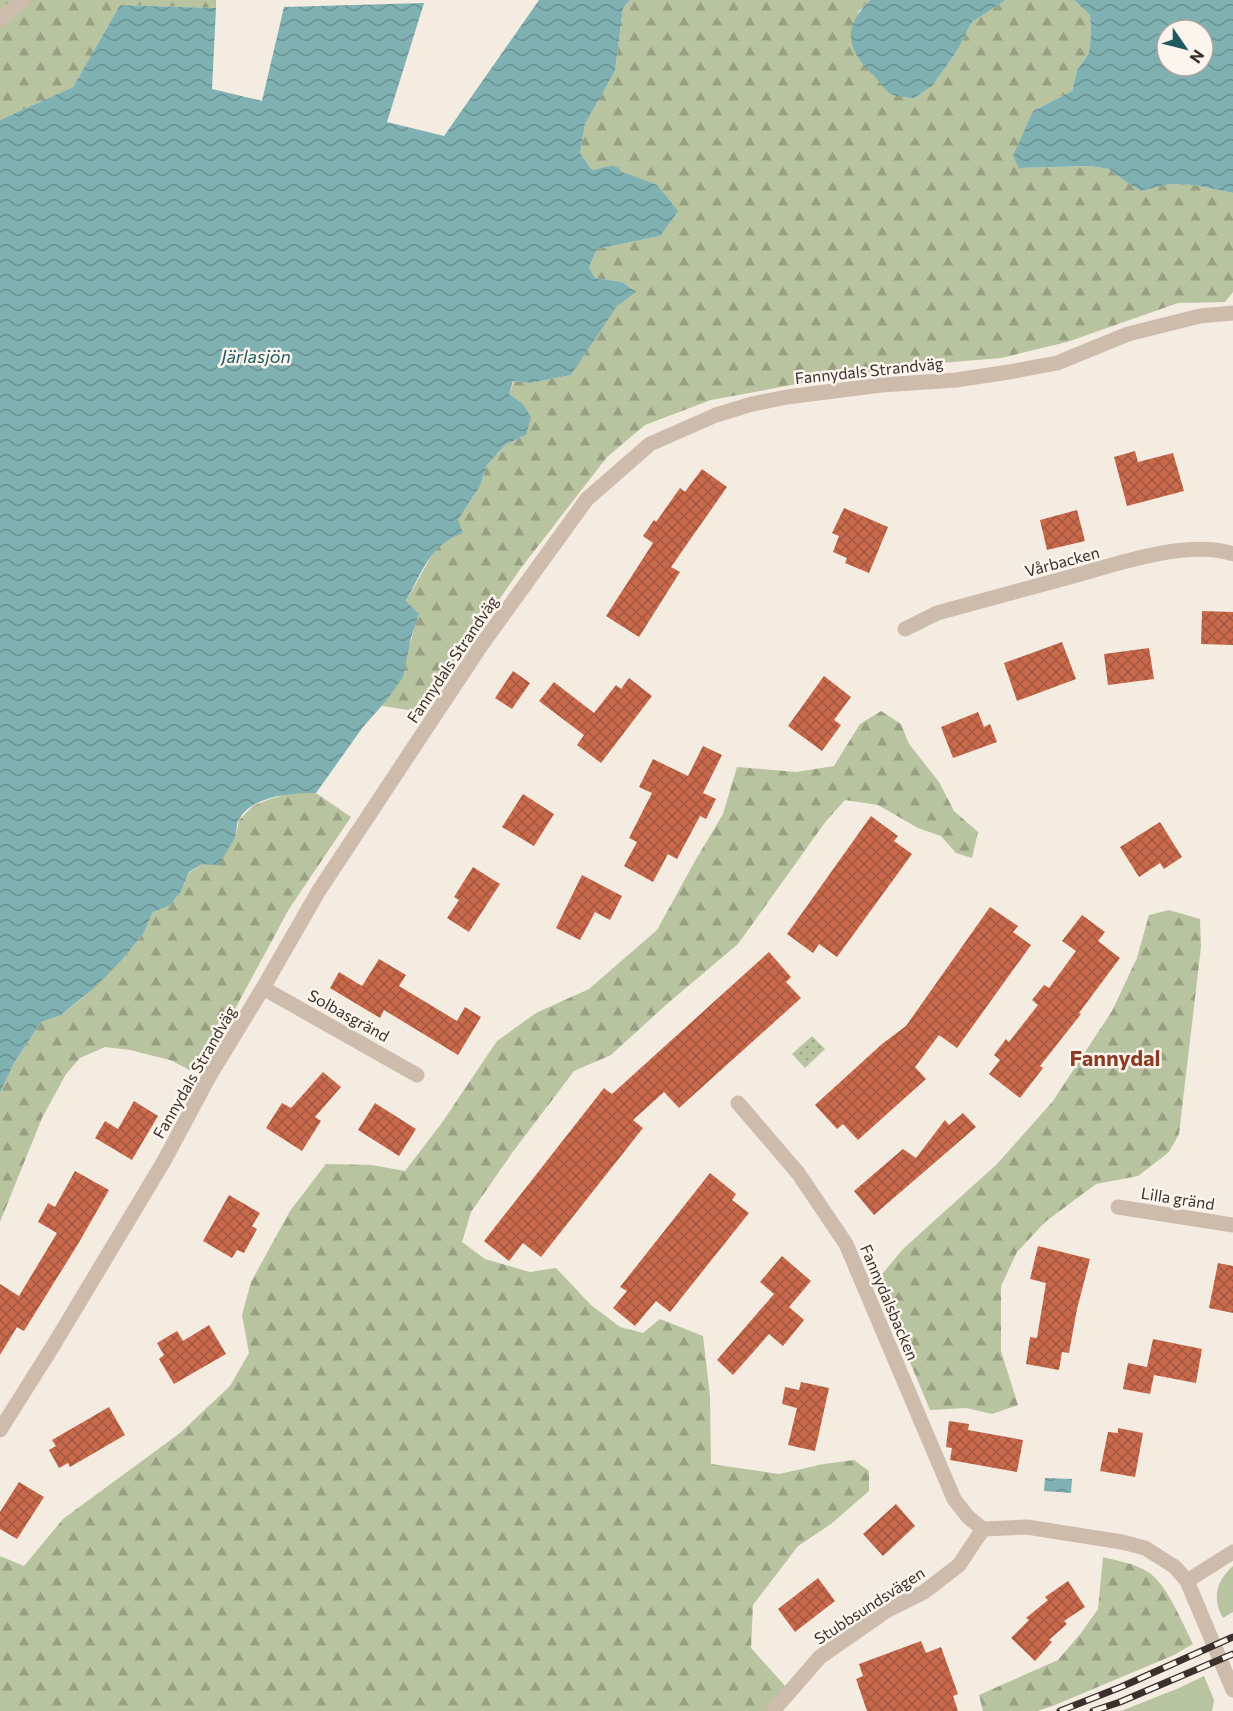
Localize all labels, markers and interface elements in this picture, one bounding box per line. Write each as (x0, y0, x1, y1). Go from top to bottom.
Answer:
north arrow (1155, 18, 1215, 78)
text: N (1186, 47, 1209, 67)
water label: Järlasjön (219, 345, 291, 367)
street label: Fannydals Strandväg (794, 353, 945, 387)
street label: Vårbacken (1023, 542, 1101, 580)
street label: Fannydals Strandväg (402, 592, 502, 726)
street label: Solbasgränd (305, 985, 393, 1045)
street label: Fannydals Strandväg (148, 1002, 240, 1141)
district label: Fannydal (1069, 1044, 1161, 1071)
street label: Lilla gränd (1140, 1183, 1216, 1213)
street label: Fannydalsbacken (857, 1241, 923, 1363)
street label: Stubbsundsvägen (810, 1562, 928, 1648)

